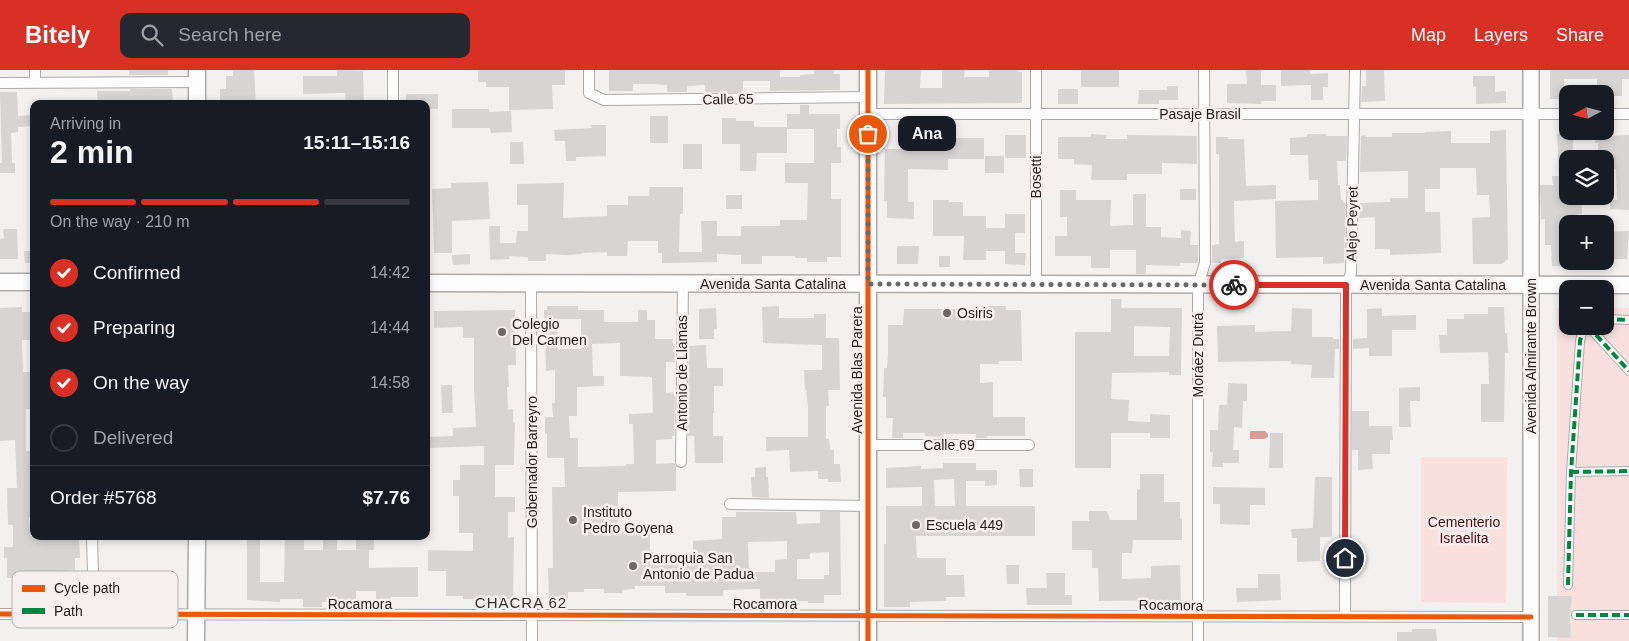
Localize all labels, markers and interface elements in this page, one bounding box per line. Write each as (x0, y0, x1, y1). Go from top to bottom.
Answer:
search box (120, 13, 470, 58)
text: Bitely (25, 21, 90, 48)
icon: search (138, 21, 166, 49)
text: Search here (178, 24, 282, 45)
text: Map (1411, 25, 1446, 45)
text: Layers (1474, 25, 1528, 45)
text: Share (1556, 25, 1604, 45)
north arrow (1559, 85, 1614, 140)
map controls (1559, 85, 1614, 335)
street label: Calle 65 (702, 91, 754, 107)
street label: Pasaje Brasil (1159, 106, 1241, 122)
pin (847, 113, 889, 155)
text: Arriving in (50, 115, 121, 132)
callout: Ana (898, 116, 956, 152)
icon: bag (854, 120, 882, 148)
text: Ana (912, 125, 942, 142)
text: 15:11–15:16 (303, 132, 410, 153)
text: 2 min (50, 134, 134, 170)
button: layers (1559, 150, 1614, 205)
street label: Bosetti (1028, 156, 1044, 198)
street label: Alejo Peyret (1343, 186, 1361, 262)
text: On the way · 210 m (50, 213, 190, 230)
button: + (1559, 215, 1614, 270)
icon: check (50, 259, 78, 287)
courier (1209, 260, 1259, 310)
text: Confirmed (93, 262, 181, 283)
text: 14:42 (370, 264, 410, 281)
icon: bike (1220, 271, 1248, 299)
street label: Avenida Santa Catalina (700, 276, 846, 292)
street label: Avenida Santa Catalina (1360, 277, 1506, 293)
street label: Avenida Almirante Brown (1523, 278, 1539, 434)
button: − (1559, 280, 1614, 335)
place label: Osiris (957, 305, 993, 321)
street label: Avenida Blas Parera (849, 306, 865, 434)
marker: Osiris (941, 307, 953, 319)
street label: Moráez Dutrá (1190, 312, 1206, 397)
icon: check (50, 314, 78, 342)
street label: Antonio de Llamas (674, 315, 690, 431)
place label: Colegio Del Carmen (512, 316, 587, 348)
text: Preparing (93, 317, 175, 338)
text: 14:44 (370, 319, 410, 336)
marker: Colegio Del Carmen (496, 326, 508, 338)
icon: check (50, 369, 78, 397)
text: On the way (93, 372, 189, 393)
text: 14:58 (370, 374, 410, 391)
street label: Gobernador Barreyro (524, 396, 540, 528)
text: Delivered (93, 427, 173, 448)
street label: Calle 69 (923, 437, 975, 453)
text: Order #5768 (50, 487, 157, 508)
text: $7.76 (362, 487, 410, 508)
place label: Instituto Pedro Goyena (583, 504, 673, 536)
marker: Instituto Pedro Goyena (567, 514, 579, 526)
park label: Cementerio Israelita (1428, 514, 1500, 546)
place label: Escuela 449 (926, 517, 1003, 533)
marker: Escuela 449 (910, 519, 922, 531)
pin (1324, 537, 1366, 579)
icon: home (1331, 544, 1359, 572)
place label: Parroquia San Antonio de Padua (643, 550, 755, 582)
marker: Parroquia San Antonio de Padua (627, 560, 639, 572)
legend (12, 571, 178, 628)
text: Cycle path (54, 580, 120, 596)
district label: CHACRA 62 (475, 594, 567, 611)
street label: Rocamora (328, 596, 392, 612)
street label: Rocamora (733, 596, 797, 612)
street label: Rocamora (1139, 596, 1204, 614)
text: Path (54, 603, 83, 619)

